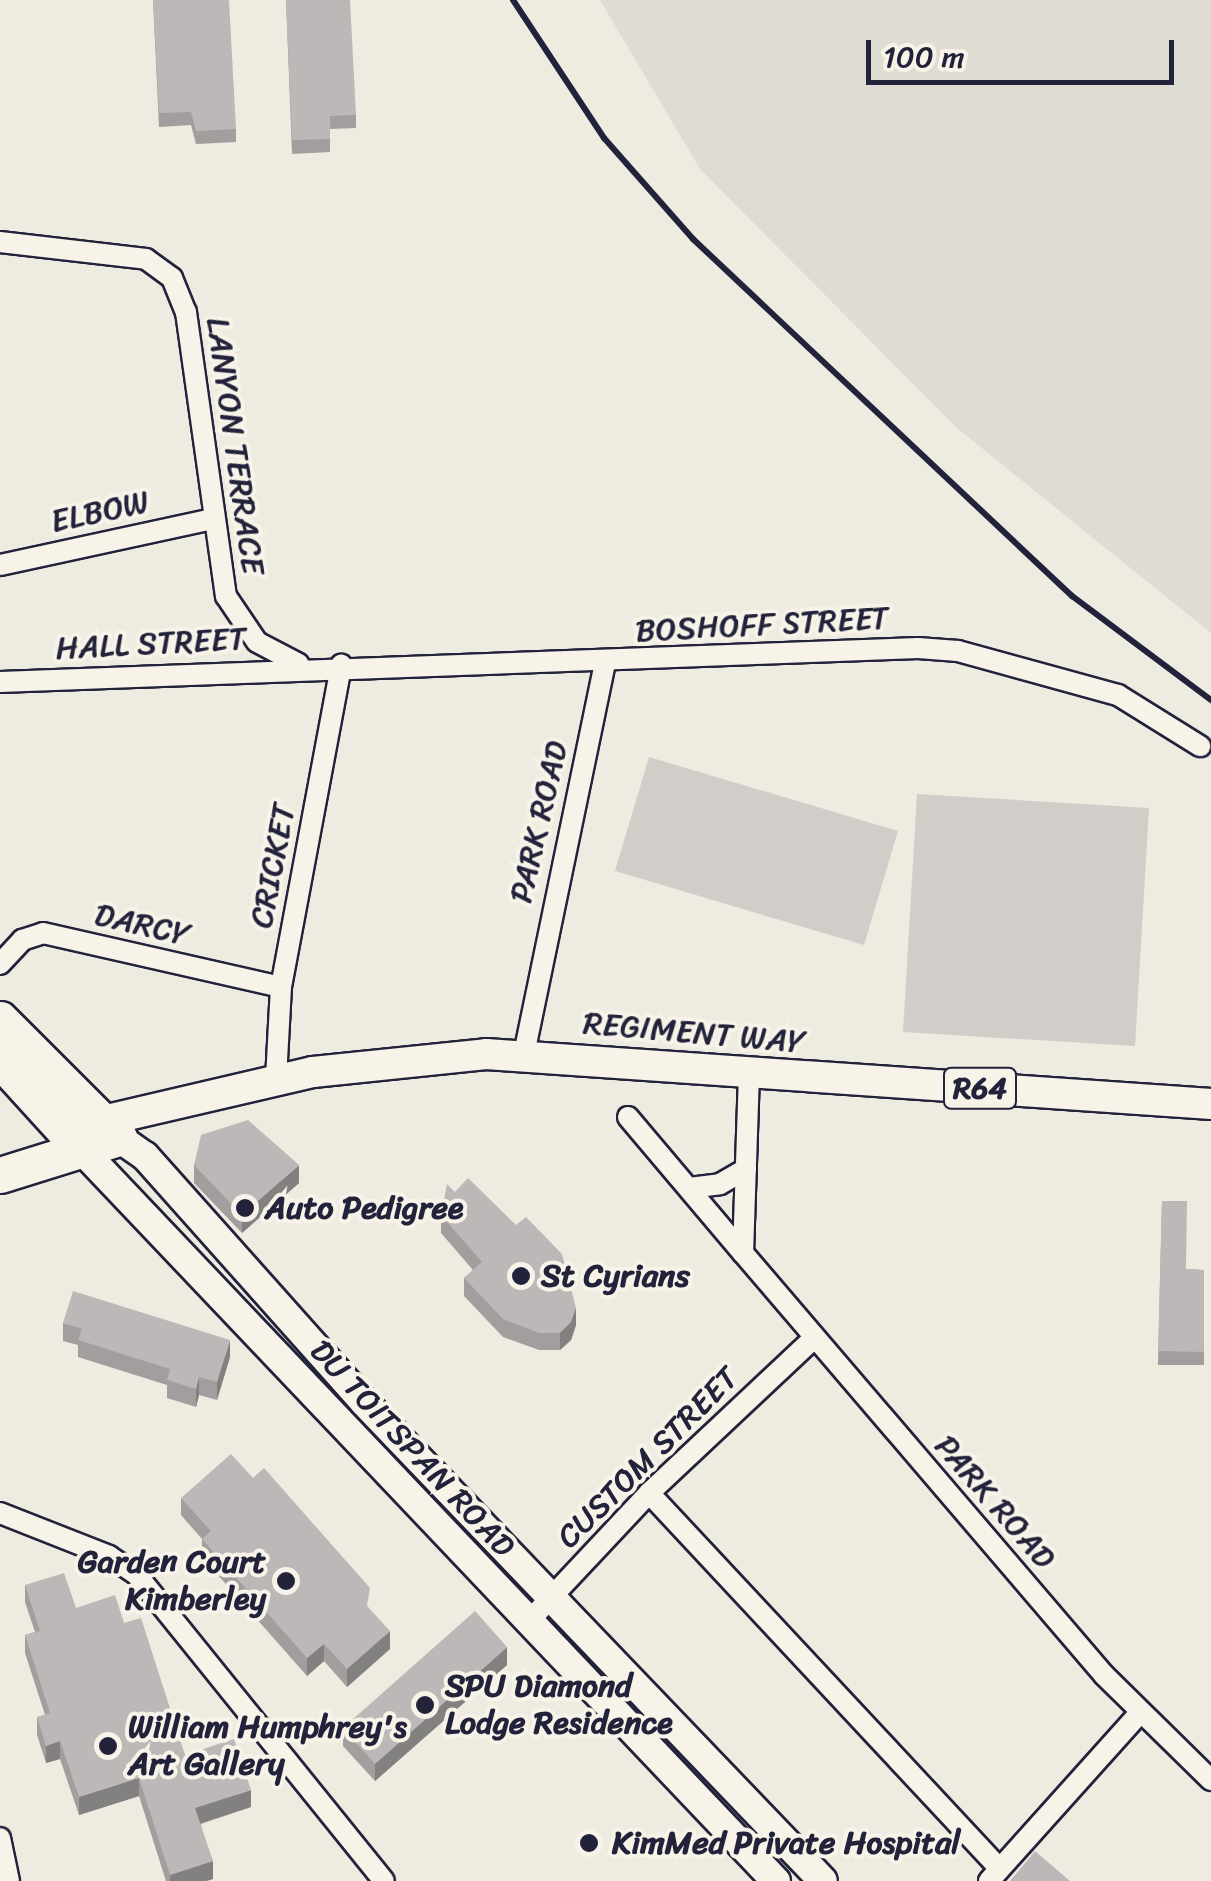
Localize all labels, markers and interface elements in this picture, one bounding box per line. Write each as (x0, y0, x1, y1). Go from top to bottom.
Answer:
scale bar (871, 20, 1178, 82)
text: 100 m (883, 30, 965, 84)
street label: LANYON TERRACE (198, 315, 272, 577)
street label: ELBOW (47, 483, 153, 541)
street label: BOSHOFF STREET (633, 599, 891, 651)
street label: HALL STREET (55, 620, 247, 668)
street label: PARK ROAD (502, 737, 576, 907)
street label: CRICKET (242, 801, 304, 931)
street label: DARCY (91, 895, 193, 955)
street label: REGIMENT WAY (583, 1004, 805, 1062)
road number: R64 (942, 1063, 1018, 1113)
place label: Auto Pedigree (265, 1189, 464, 1227)
marker: Auto Pedigree (234, 1197, 256, 1219)
place label: St Cyrians (541, 1257, 690, 1295)
marker: St Cyrians (510, 1265, 532, 1287)
street label: DU TOITSPAN ROAD (303, 1334, 521, 1564)
street label: CUSTOM STREET (549, 1359, 747, 1557)
street label: PARK ROAD (927, 1427, 1063, 1577)
place label: Garden Court Kimberley (77, 1544, 266, 1619)
marker: Garden Court Kimberley (275, 1570, 297, 1592)
place label: SPU Diamond Lodge Residence (445, 1668, 675, 1743)
marker: SPU Diamond Lodge Residence (414, 1694, 436, 1716)
place label: William Humphrey's Art Gallery (128, 1709, 407, 1784)
marker: William Humphrey's Art Gallery (97, 1735, 119, 1757)
place label: KimMed Private Hospital (612, 1824, 960, 1862)
marker: KimMed Private Hospital (576, 1830, 602, 1856)

